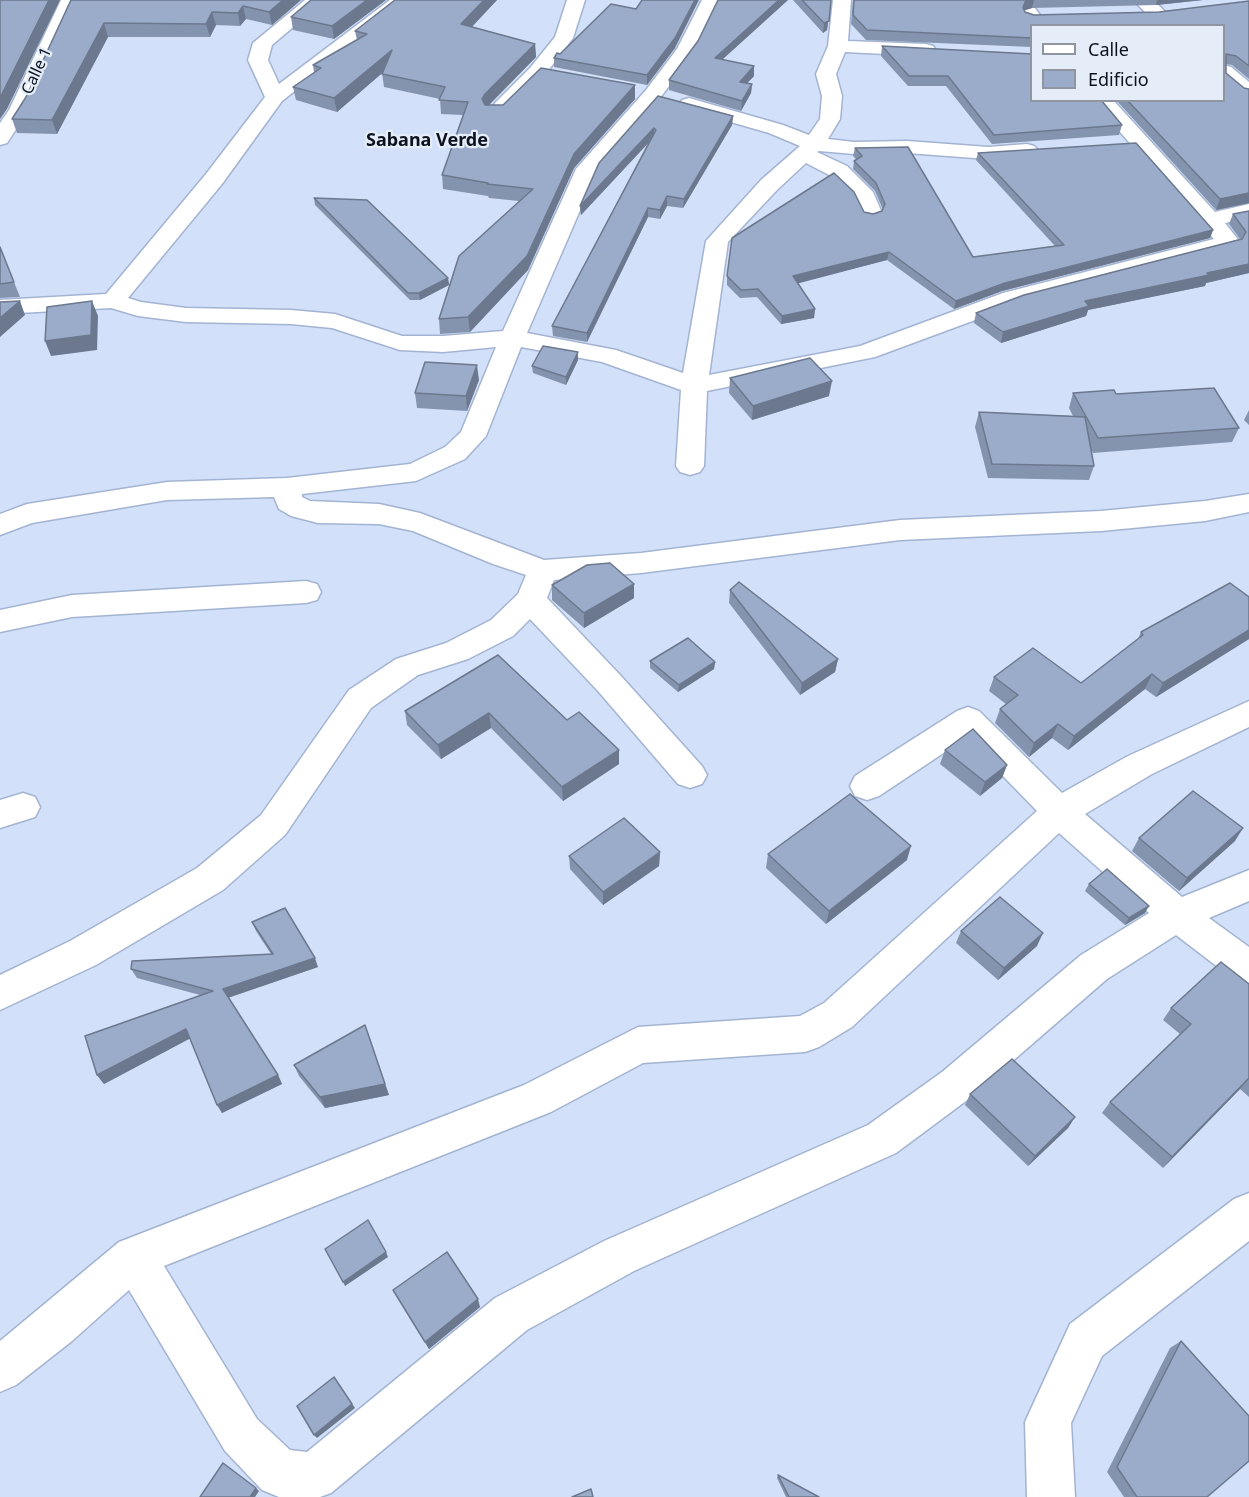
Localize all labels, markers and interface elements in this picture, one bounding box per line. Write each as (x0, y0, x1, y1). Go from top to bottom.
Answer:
legend (1030, 24, 1225, 102)
text: Calle (1088, 37, 1129, 61)
street label: Calle 1 (18, 44, 56, 98)
text: Edificio (1088, 67, 1149, 91)
district label: Sabana Verde (366, 130, 488, 152)

